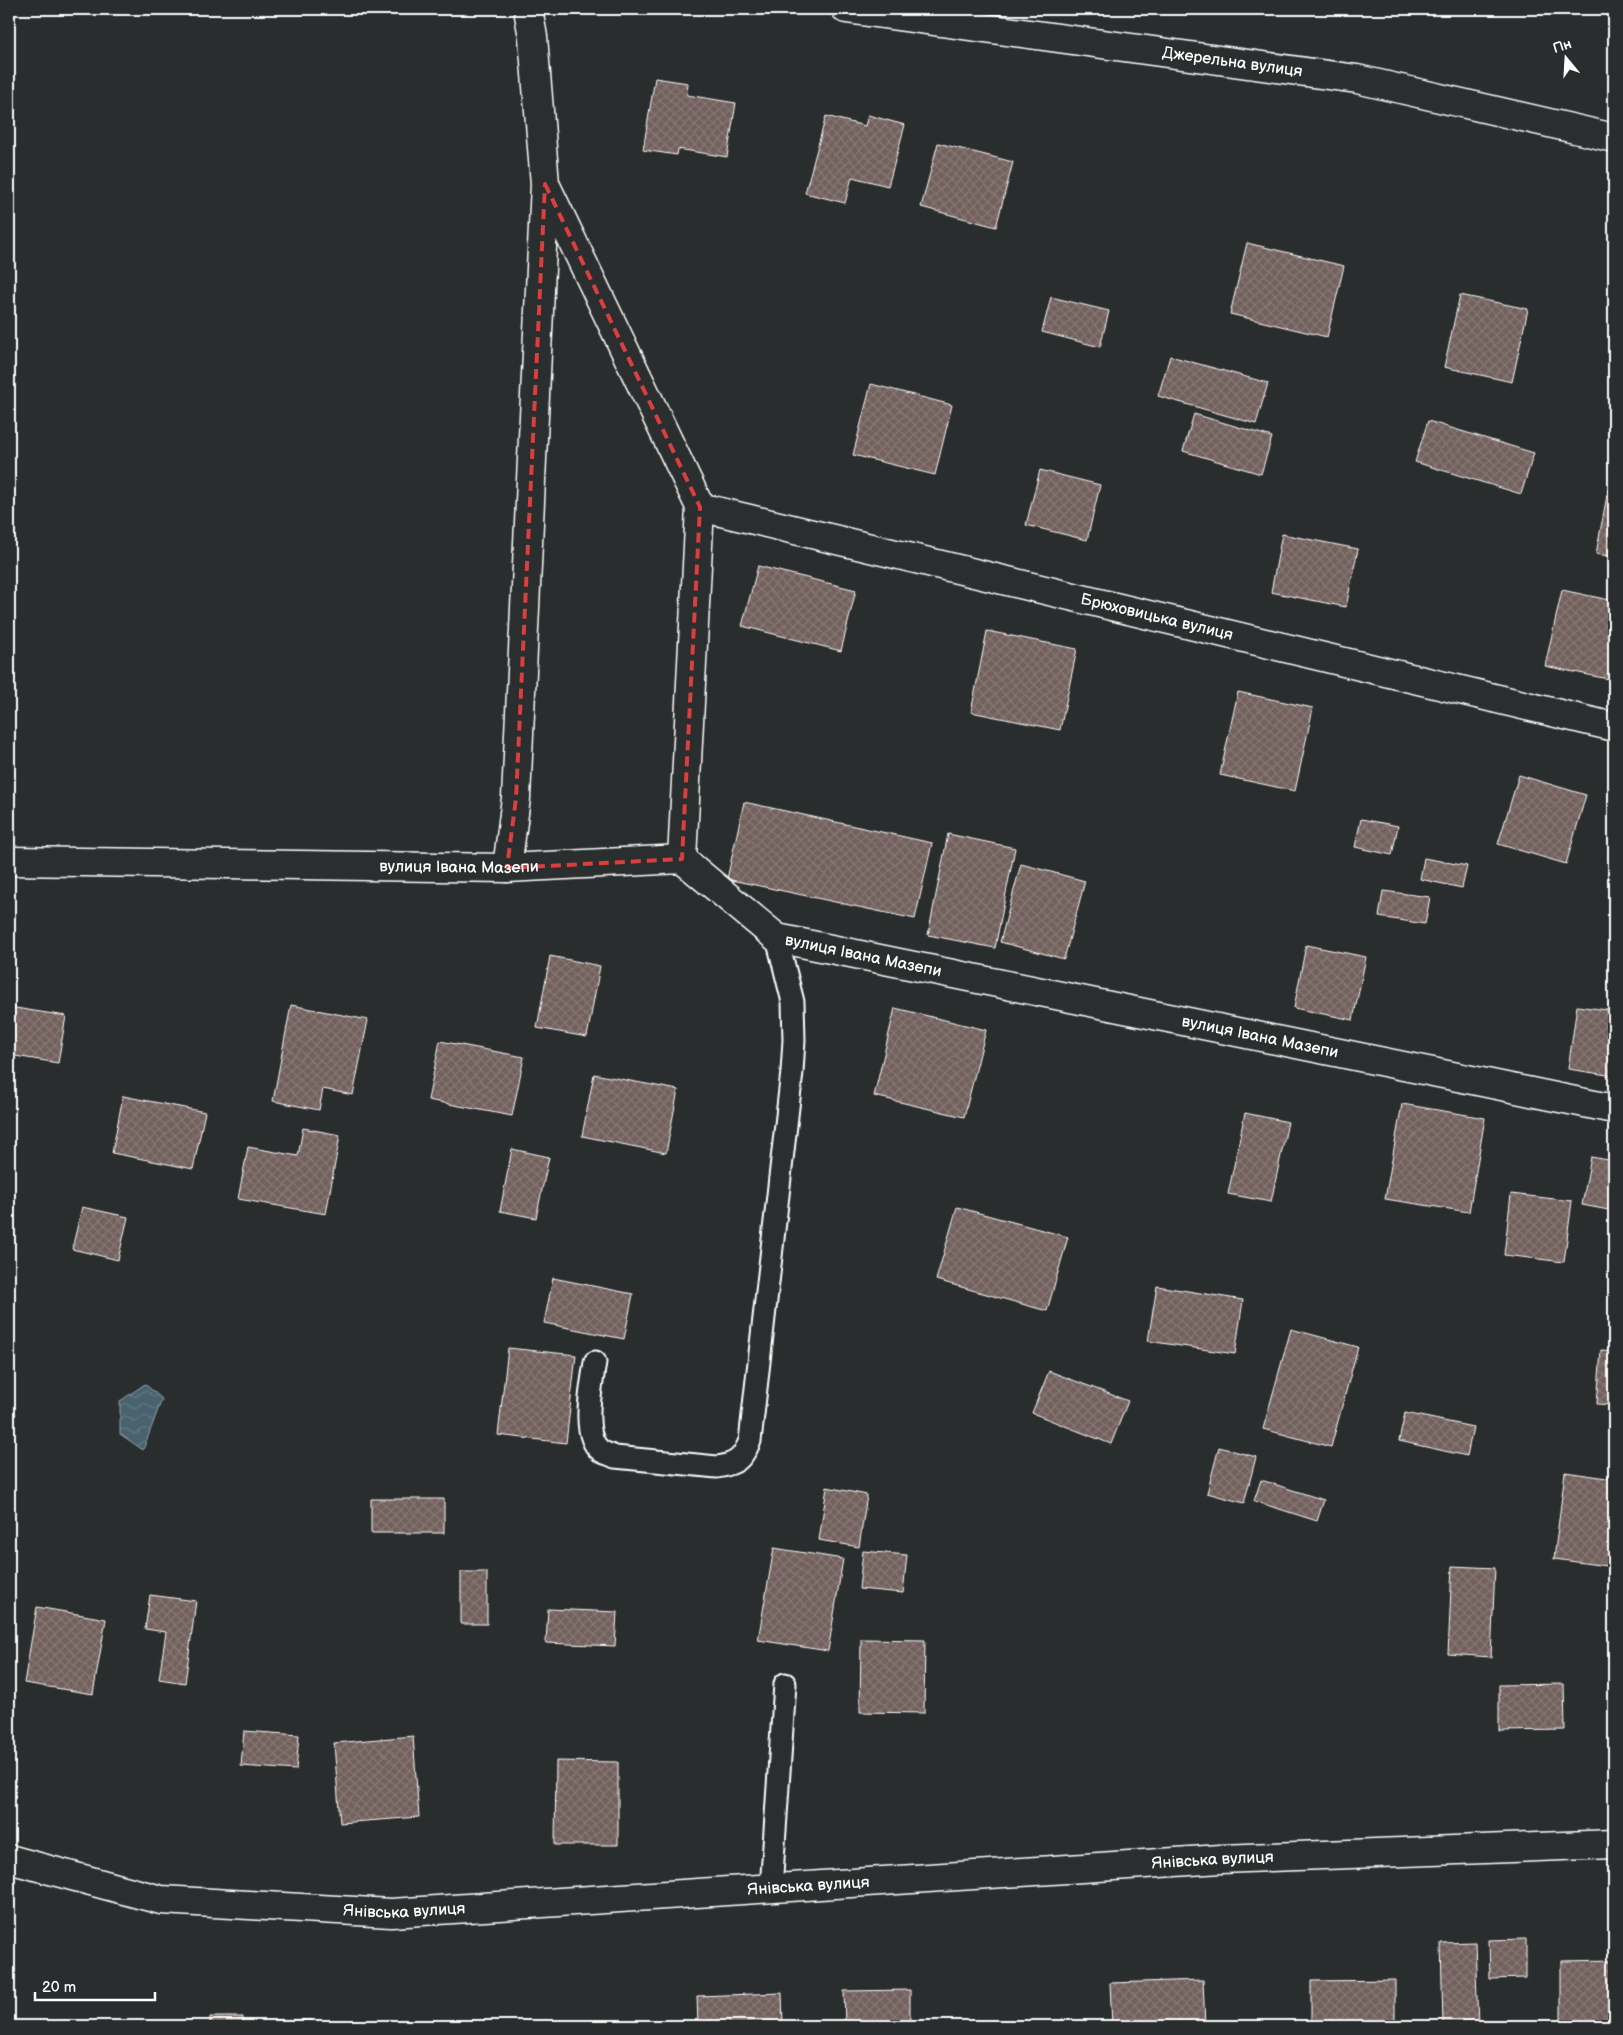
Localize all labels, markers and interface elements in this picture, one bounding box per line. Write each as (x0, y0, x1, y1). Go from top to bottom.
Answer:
north arrow (1540, 32, 1590, 82)
text: Пн (1551, 35, 1574, 57)
street label: Джерельна вулиця (1161, 43, 1304, 81)
street label: Брюховицька вулиця (1079, 589, 1235, 645)
street label: вулиця Івана Мазепи (379, 857, 539, 878)
street label: вулиця Івана Мазепи (783, 930, 943, 981)
street label: вулиця Івана Мазепи (1180, 1011, 1340, 1062)
street label: Янівська вулиця (1151, 1847, 1274, 1873)
street label: Янівська вулиця (747, 1872, 870, 1899)
street label: Янівська вулиця (342, 1899, 466, 1923)
scale bar (35, 1970, 155, 2002)
text: 20 m (42, 1978, 76, 1997)

